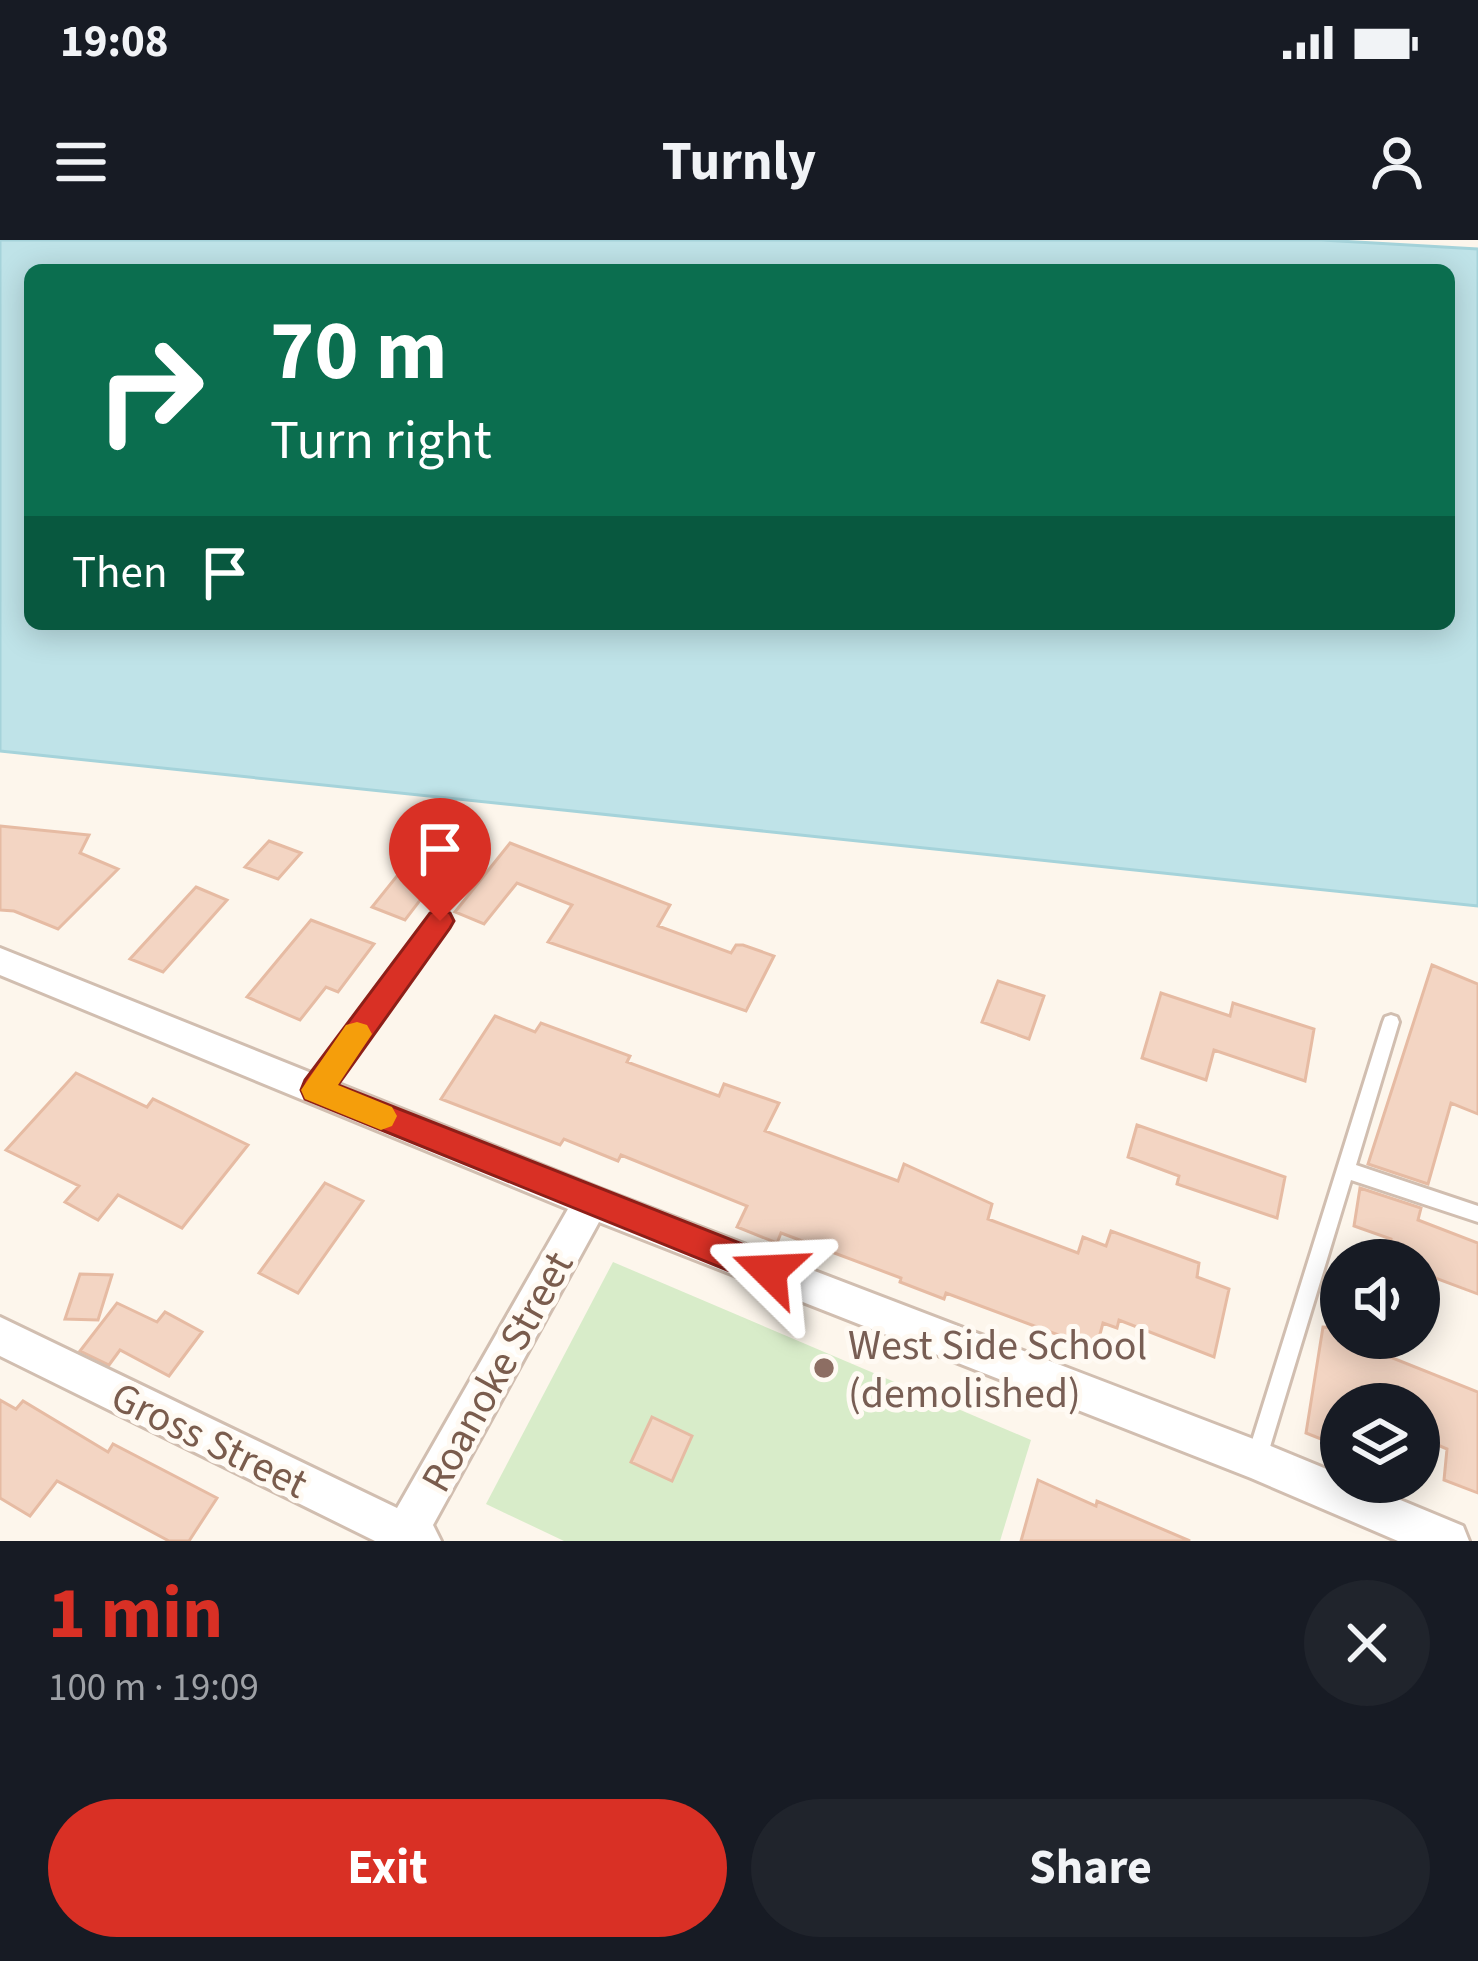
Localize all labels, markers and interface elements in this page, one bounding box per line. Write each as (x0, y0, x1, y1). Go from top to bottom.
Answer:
text: 19:08 (60, 10, 169, 74)
text: Turnly (662, 124, 816, 201)
icon: menu (48, 129, 114, 195)
icon: person (1364, 129, 1430, 195)
text: 70 m (270, 292, 448, 412)
icon: right (72, 312, 228, 468)
text: Turn right (270, 403, 492, 480)
icon: arrive (192, 540, 258, 606)
text: Then (72, 541, 168, 605)
pin (389, 798, 491, 921)
icon: arrive (407, 816, 473, 882)
position arrow (706, 1208, 832, 1334)
map controls (1320, 1239, 1440, 1503)
button: sound (1320, 1239, 1440, 1359)
street label: Roanoke Street (407, 1241, 589, 1503)
place label: West Side School (demolished) (848, 1316, 1147, 1424)
marker: West Side School (demolished) (811, 1355, 837, 1381)
street label: Gross Street (101, 1367, 317, 1514)
button: layers (1320, 1383, 1440, 1503)
text: 1 min (48, 1563, 223, 1666)
button: close (1304, 1580, 1430, 1706)
text: 100 m · 19:09 (48, 1660, 259, 1716)
button: Exit (48, 1799, 727, 1937)
button: Share (751, 1799, 1430, 1937)

